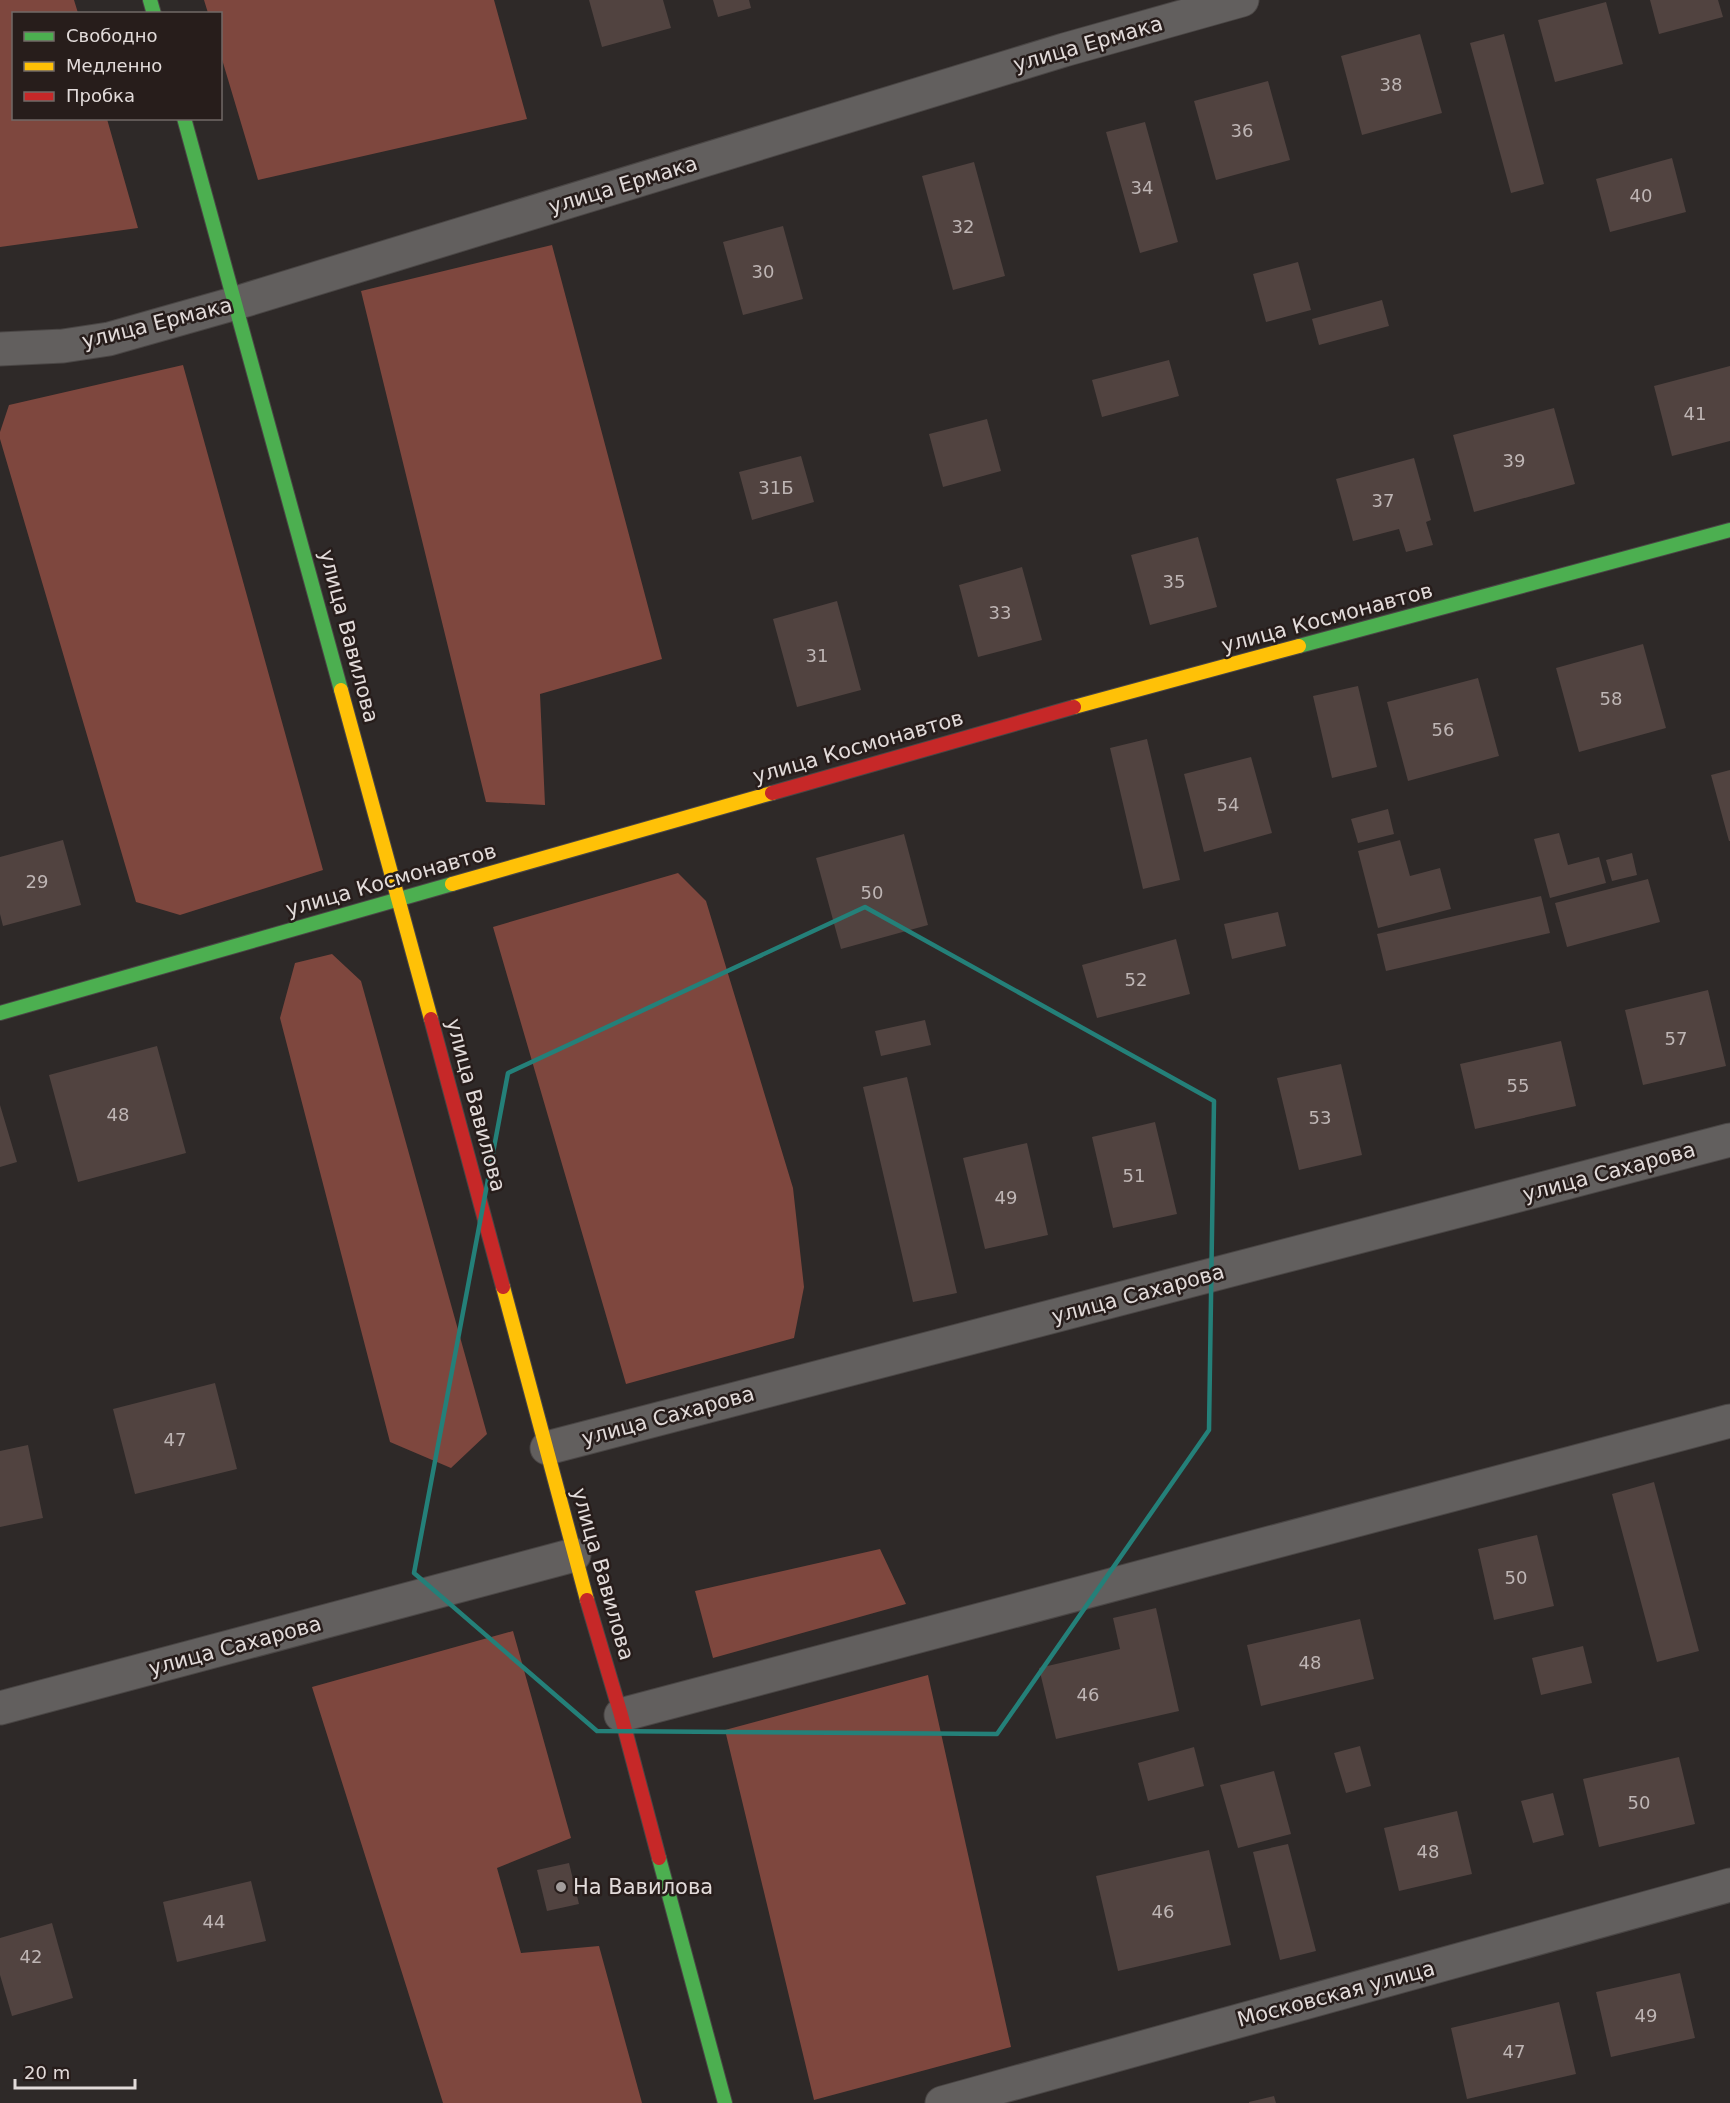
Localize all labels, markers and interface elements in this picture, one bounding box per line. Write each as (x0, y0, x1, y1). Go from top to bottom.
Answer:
street label: улица Ермака (1011, 11, 1165, 77)
legend (12, 12, 222, 120)
text: Свободно (66, 25, 158, 46)
text: Медленно (66, 55, 162, 76)
house number: 38 (1380, 74, 1402, 95)
text: Пробка (66, 85, 135, 106)
house number: 36 (1231, 120, 1253, 141)
street label: улица Ермака (546, 151, 700, 219)
house number: 34 (1131, 177, 1153, 198)
house number: 40 (1630, 185, 1652, 206)
house number: 32 (952, 216, 974, 237)
house number: 30 (752, 261, 774, 282)
street label: улица Ермака (79, 293, 235, 353)
house number: 41 (1684, 403, 1706, 424)
house number: 39 (1503, 450, 1525, 471)
house number: 31Б (758, 477, 794, 498)
house number: 37 (1372, 490, 1394, 511)
street label: улица Вавилова (314, 547, 384, 725)
house number: 35 (1163, 571, 1185, 592)
street label: улица Космонавтов (1219, 578, 1435, 658)
house number: 33 (989, 602, 1011, 623)
house number: 31 (806, 645, 828, 666)
house number: 58 (1600, 688, 1622, 709)
street label: улица Космонавтов (750, 705, 966, 789)
house number: 56 (1432, 719, 1454, 740)
house number: 54 (1217, 794, 1239, 815)
street label: улица Космонавтов (283, 838, 499, 922)
house number: 29 (26, 871, 48, 892)
house number: 50 (861, 882, 883, 903)
house number: 52 (1125, 969, 1147, 990)
street label: улица Вавилова (441, 1016, 511, 1194)
house number: 57 (1665, 1028, 1687, 1049)
house number: 55 (1507, 1075, 1529, 1096)
house number: 48 (107, 1104, 129, 1125)
house number: 53 (1309, 1107, 1331, 1128)
street label: улица Сахарова (1520, 1137, 1698, 1207)
house number: 51 (1123, 1165, 1145, 1186)
house number: 49 (995, 1187, 1017, 1208)
street label: улица Сахарова (1049, 1259, 1227, 1329)
street label: улица Сахарова (579, 1381, 757, 1451)
house number: 47 (164, 1429, 186, 1450)
street label: улица Вавилова (567, 1485, 639, 1663)
house number: 50 (1505, 1567, 1527, 1588)
street label: улица Сахарова (146, 1611, 324, 1681)
house number: 48 (1299, 1652, 1321, 1673)
house number: 46 (1077, 1684, 1099, 1705)
house number: 50 (1628, 1792, 1650, 1813)
house number: 48 (1417, 1841, 1439, 1862)
place label: На Вавилова (573, 1875, 713, 1899)
marker: На Вавилова (554, 1880, 568, 1894)
house number: 46 (1152, 1901, 1174, 1922)
house number: 44 (203, 1911, 225, 1932)
house number: 42 (20, 1946, 42, 1967)
street label: Московская улица (1235, 1956, 1437, 2032)
house number: 49 (1635, 2005, 1657, 2026)
house number: 47 (1503, 2041, 1525, 2062)
scale bar (15, 2052, 135, 2090)
text: 20 m (24, 2062, 70, 2083)

